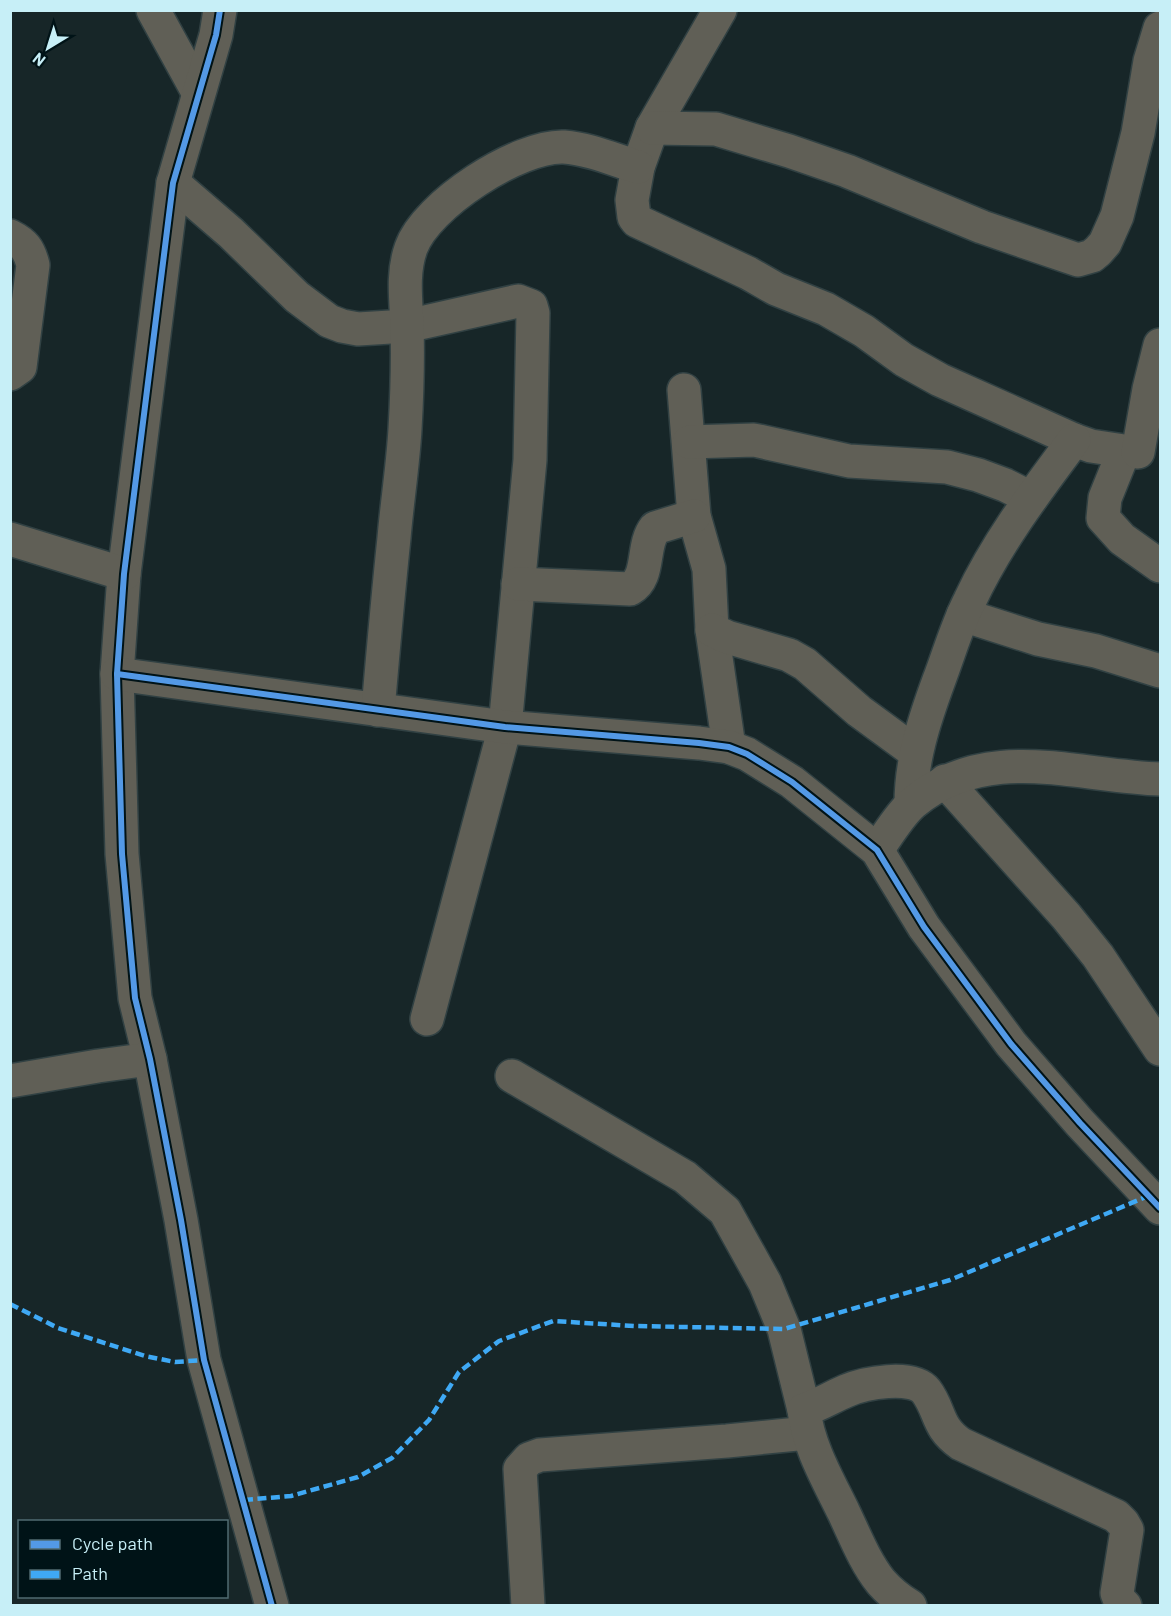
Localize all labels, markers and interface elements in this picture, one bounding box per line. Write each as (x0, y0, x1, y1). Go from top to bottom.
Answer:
north arrow (18, 18, 78, 78)
text: N (28, 49, 48, 71)
legend (18, 1520, 228, 1598)
text: Cycle path (72, 1532, 153, 1554)
text: Path (72, 1562, 108, 1584)

